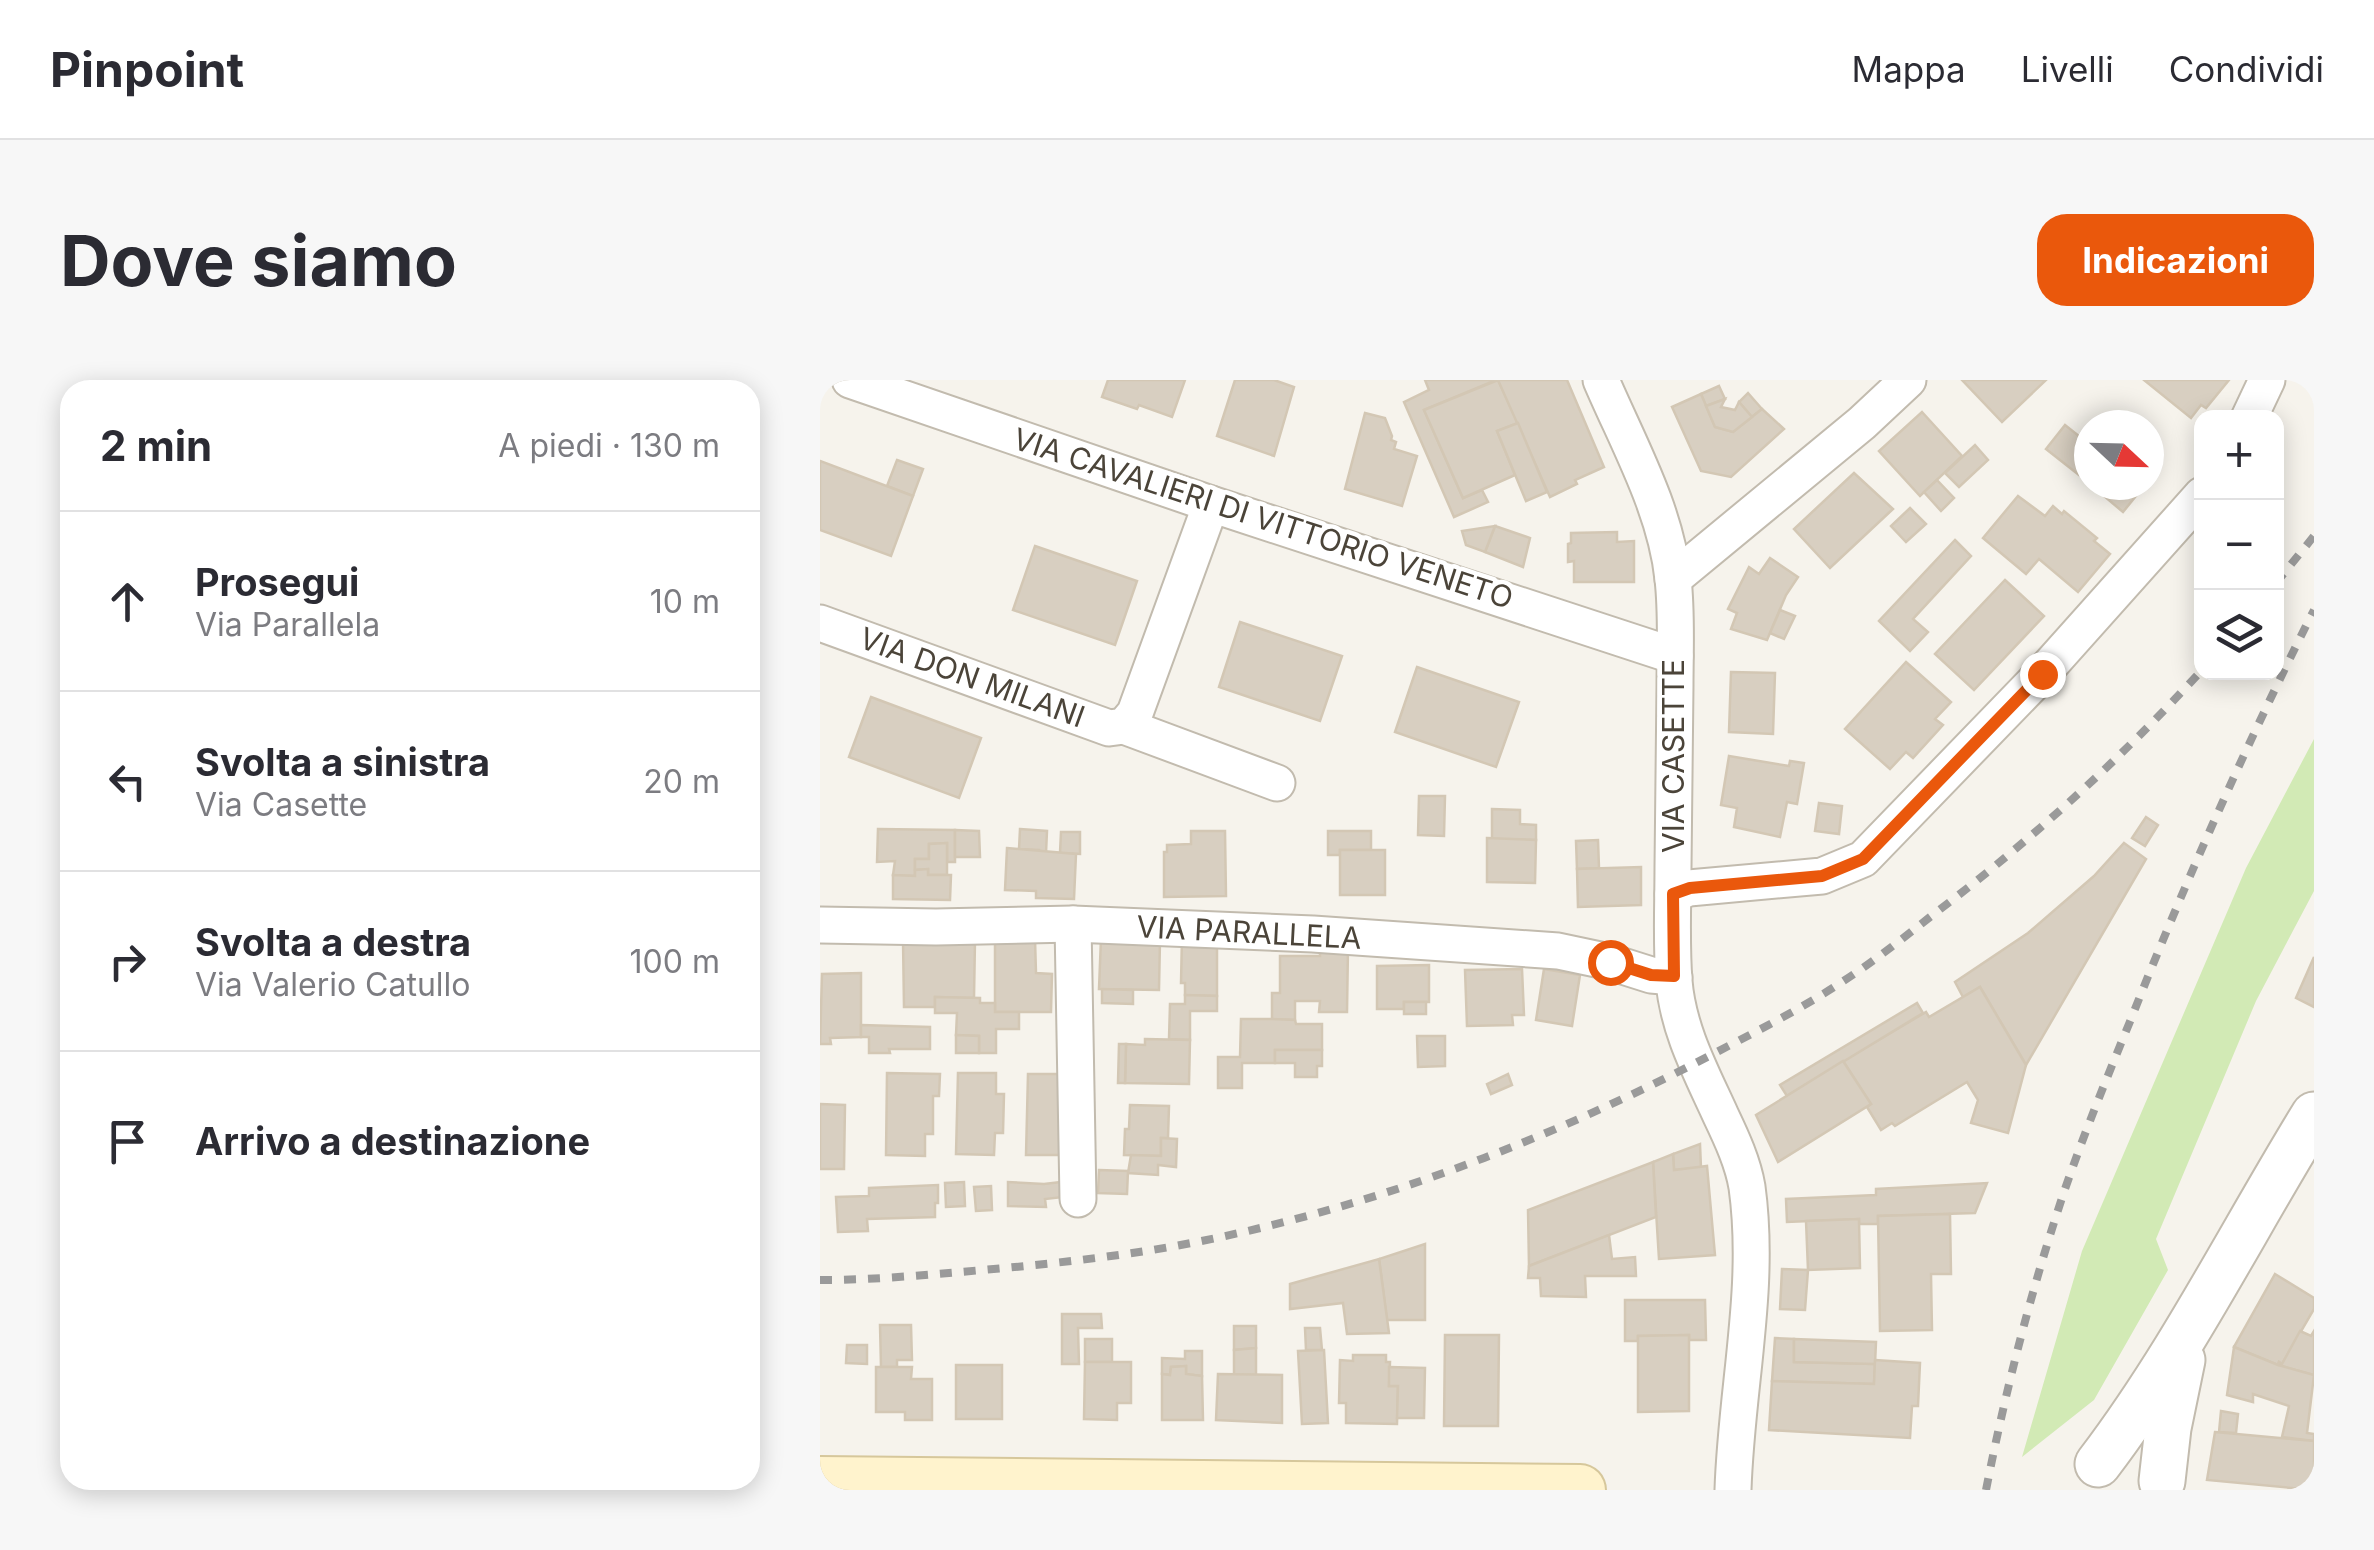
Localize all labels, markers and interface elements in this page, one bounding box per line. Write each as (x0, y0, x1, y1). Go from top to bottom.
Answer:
text: Pinpoint (50, 40, 244, 99)
text: Mappa (1852, 48, 1966, 90)
text: Livelli (2021, 48, 2114, 90)
text: Condividi (2169, 48, 2324, 90)
button: Indicazioni (2037, 214, 2314, 306)
text: Dove siamo (60, 218, 457, 303)
north arrow (2074, 410, 2164, 500)
map controls (2194, 410, 2284, 680)
button: + (2194, 410, 2284, 500)
text: 2 min (100, 420, 212, 471)
street label: VIA CAVALIERI DI VITTORIO VENETO (1009, 420, 1518, 616)
text: A piedi · 130 m (498, 426, 720, 465)
button: − (2194, 500, 2284, 590)
text: Prosegui (195, 559, 359, 605)
icon: ahead (100, 574, 155, 629)
text: 10 m (650, 582, 720, 621)
button: layers (2194, 590, 2284, 680)
text: Via Parallela (195, 605, 380, 644)
street label: VIA DON MILANI (855, 620, 1090, 735)
route end (2020, 652, 2066, 698)
street label: VIA CASETTE (1655, 659, 1691, 853)
text: Svolta a sinistra (195, 739, 490, 785)
icon: left (100, 754, 155, 809)
text: 20 m (643, 762, 720, 801)
text: Via Casette (195, 785, 367, 824)
street label: VIA PARALLELA (1136, 908, 1362, 956)
text: Svolta a destra (195, 919, 471, 965)
icon: right (100, 934, 155, 989)
route start (1588, 940, 1634, 986)
text: 100 m (630, 942, 720, 981)
text: Via Valerio Catullo (195, 965, 471, 1004)
icon: arrive (100, 1114, 155, 1169)
text: Arrivo a destinazione (195, 1118, 590, 1164)

